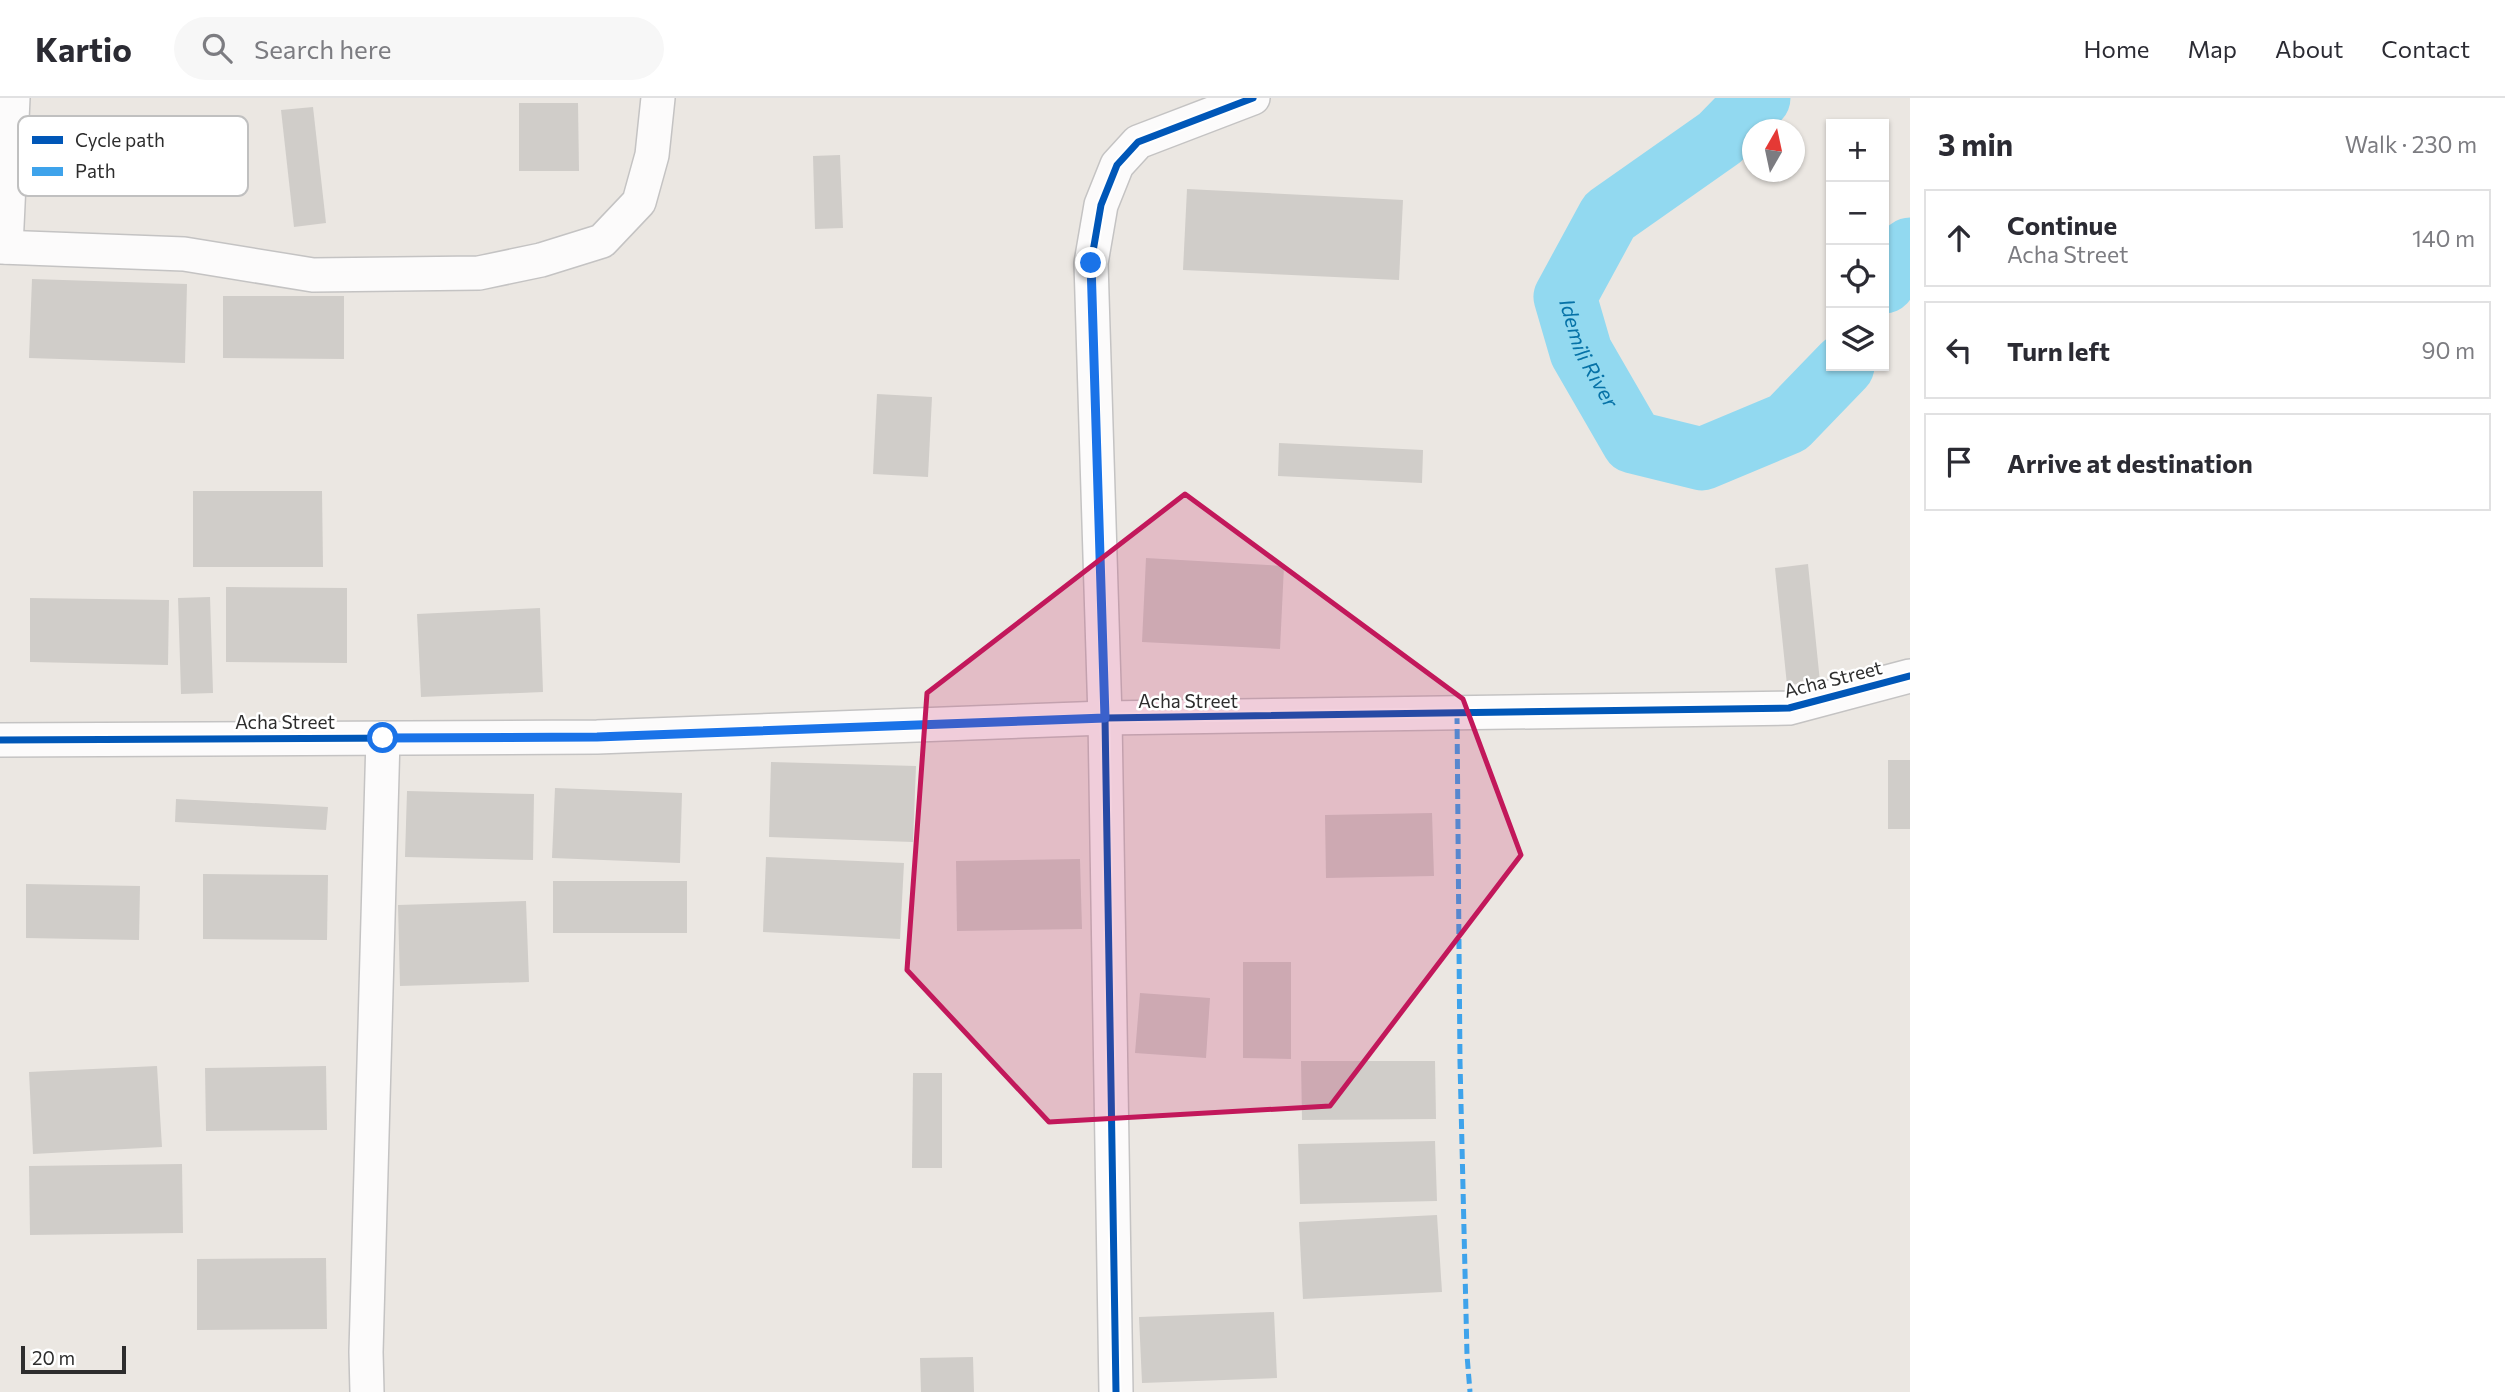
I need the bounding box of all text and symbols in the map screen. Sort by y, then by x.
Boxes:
search box [174,17,664,80]
text: Kartio [35,28,132,69]
icon: search [198,29,236,67]
text: Search here [254,33,391,64]
text: Home [2084,34,2150,63]
text: Map [2188,34,2237,63]
text: About [2275,34,2343,63]
text: Contact [2381,34,2470,63]
legend [18,116,248,196]
north arrow [1742,119,1805,182]
map controls [1826,119,1889,371]
button: + [1826,119,1889,182]
text: 3 min [1938,125,2013,162]
text: Cycle path [75,128,165,151]
text: Walk · 230 m [2345,130,2477,158]
text: Path [75,159,116,182]
button: − [1826,182,1889,245]
text: Continue [2007,209,2117,240]
icon: ahead [1940,219,1978,257]
text: 140 m [2412,224,2475,252]
text: Acha Street [2007,240,2128,268]
button: locate [1826,245,1889,308]
route end [1075,247,1106,278]
water label: Idemili River [1555,296,1625,412]
button: layers [1826,308,1889,371]
icon: left [1940,331,1978,369]
text: Turn left [2007,335,2110,366]
text: 90 m [2422,336,2475,364]
icon: arrive [1940,443,1978,481]
text: Arrive at destination [2007,447,2253,478]
street label: Acha Street [1781,655,1884,702]
street label: Acha Street [1138,689,1238,712]
street label: Acha Street [235,710,335,733]
route start [367,722,398,753]
scale bar [21,1343,126,1375]
text: 20 m [32,1346,75,1369]

